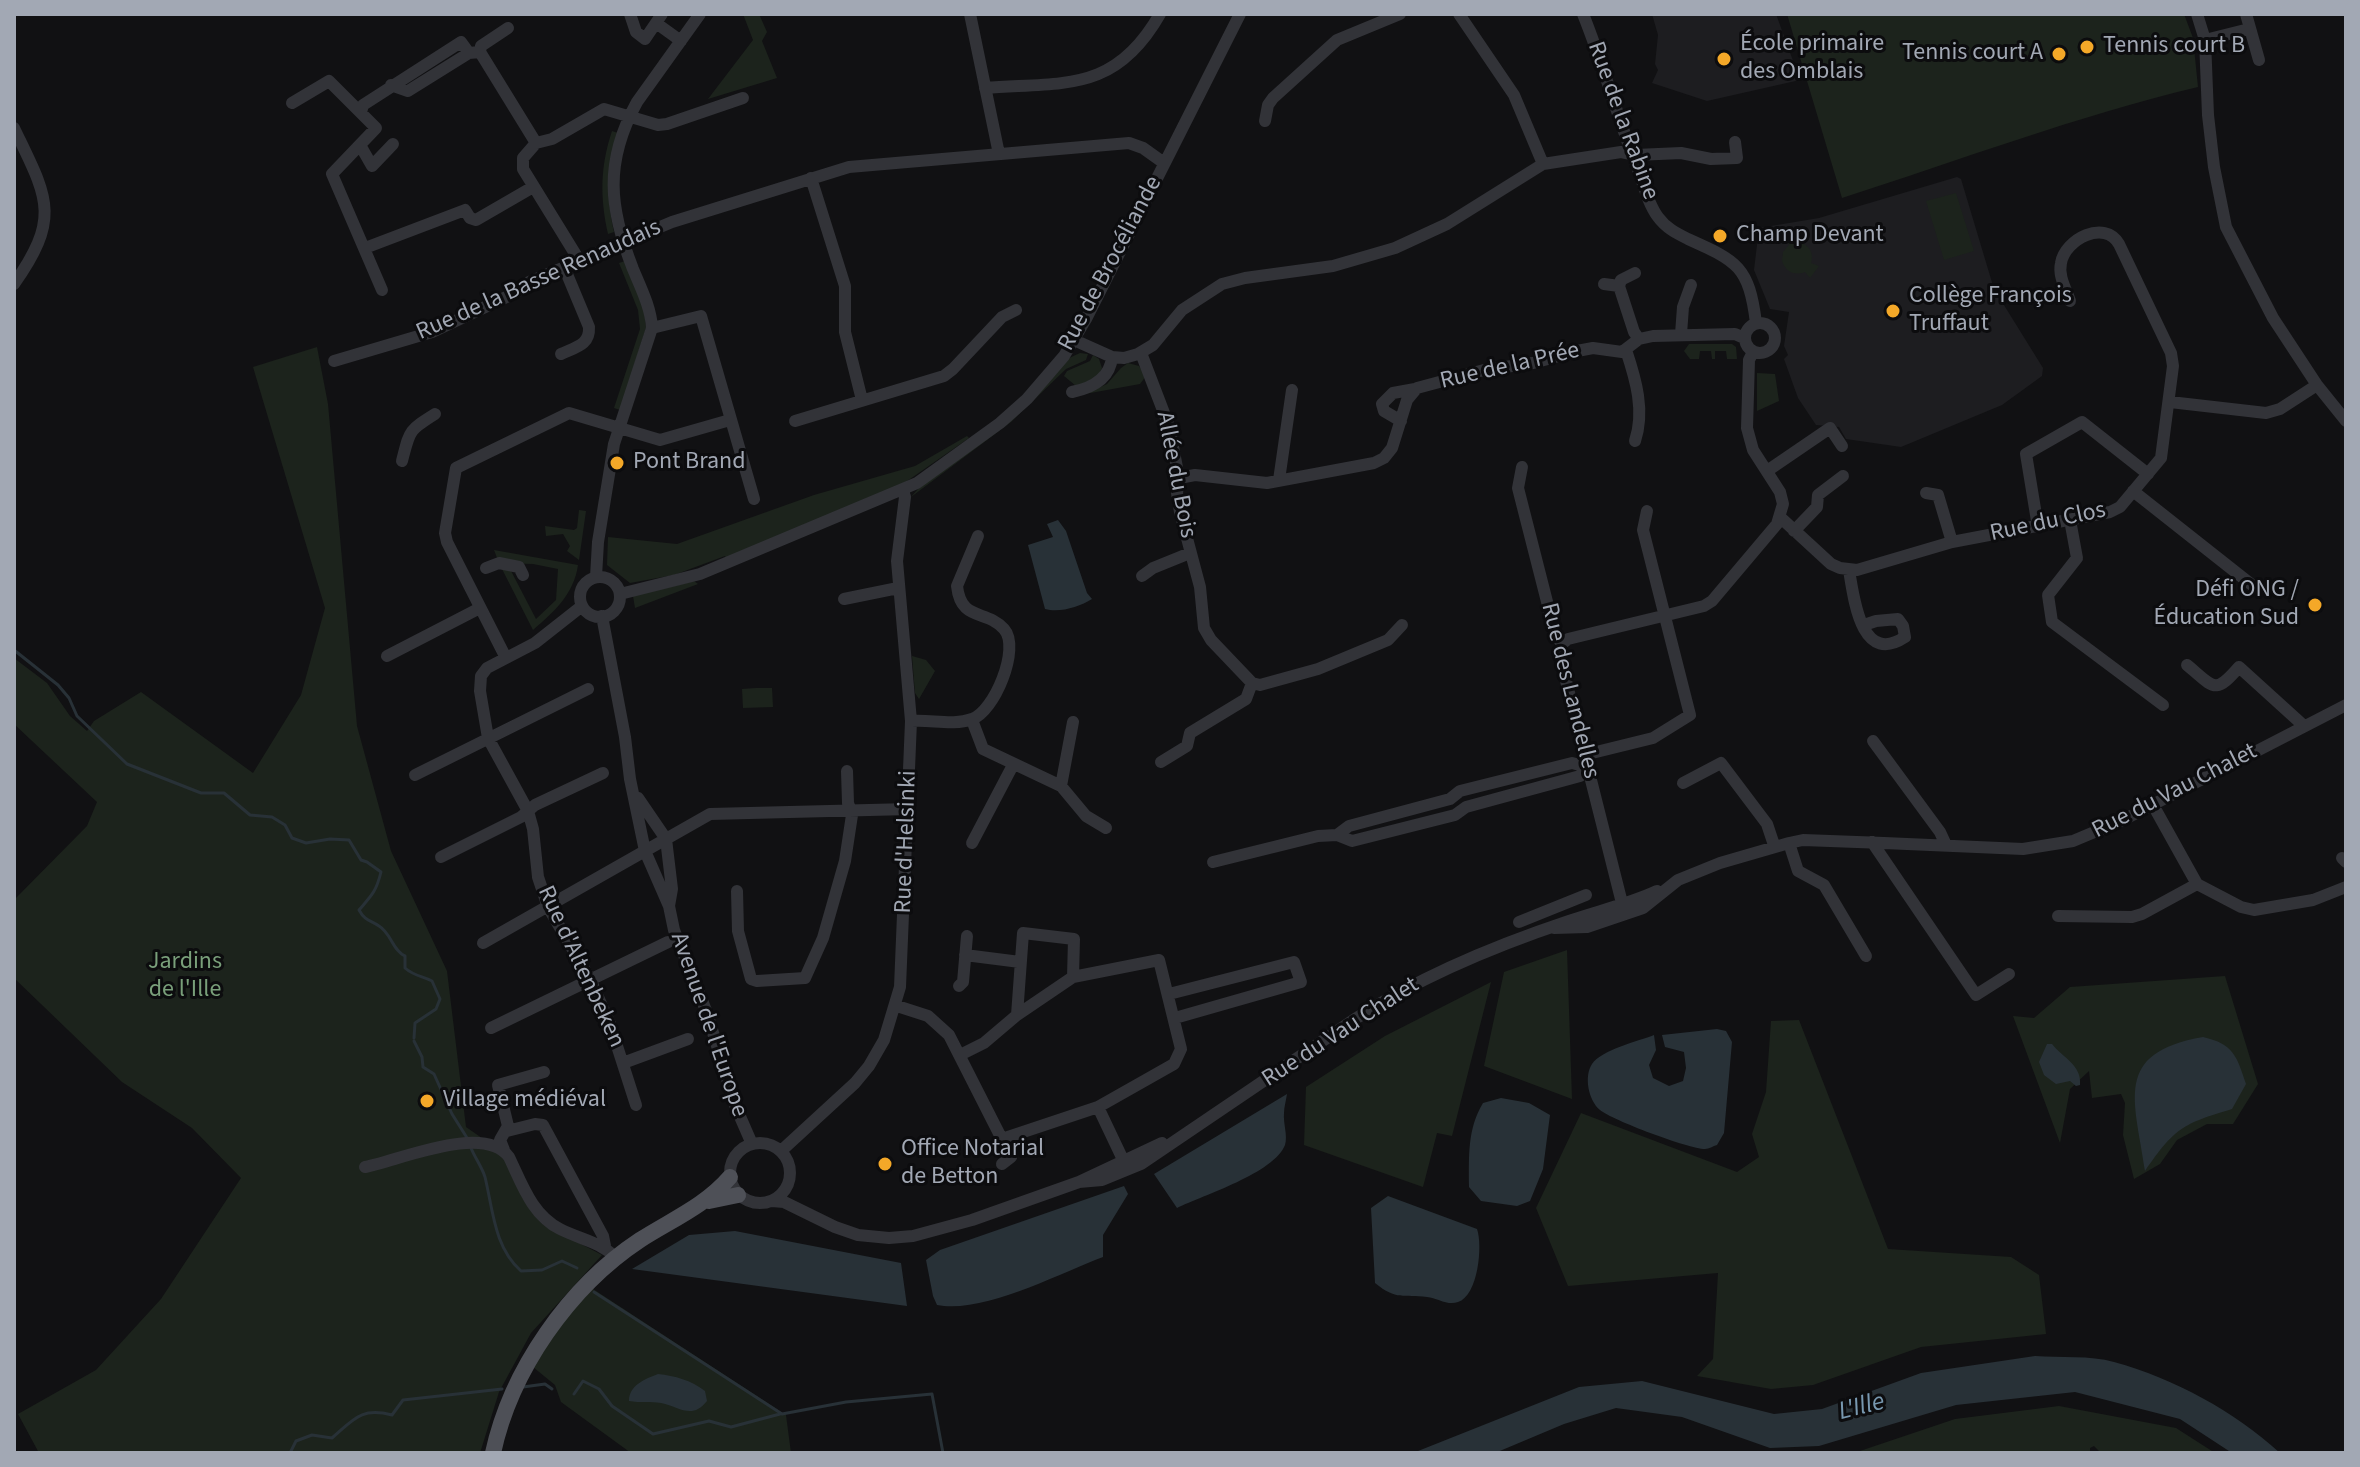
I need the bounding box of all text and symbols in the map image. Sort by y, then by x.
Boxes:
place label: École primaire des Omblais [1740,31,1884,87]
place label: Tennis court B [2103,33,2245,61]
street label: Rue de la Rabine [1580,38,1664,204]
marker: Tennis court B [2078,38,2096,56]
place label: Tennis court A [1902,40,2043,68]
marker: Tennis court A [2050,45,2068,63]
marker: École primaire des Omblais [1715,50,1733,68]
street label: Rue de Brocéliande [1053,172,1169,356]
street label: Rue de la Basse Renaudais [412,214,666,348]
place label: Champ Devant [1736,222,1884,250]
marker: Champ Devant [1711,227,1729,245]
place label: Collège François Truffaut [1909,283,2072,339]
marker: Collège François Truffaut [1884,302,1902,320]
street label: Rue de la Prée [1438,337,1582,397]
street label: Allée du Bois [1149,409,1201,541]
place label: Pont Brand [633,449,745,477]
marker: Pont Brand [608,454,626,472]
street label: Rue du Clos [1988,497,2108,549]
place label: Défi ONG / Éducation Sud [2154,577,2299,633]
marker: Défi ONG / Éducation Sud [2306,596,2324,614]
street label: Rue des Landelles [1533,600,1605,782]
street label: Rue du Vau Chalet [2088,738,2262,846]
street label: Rue d'Helsinki [890,770,924,914]
street label: Rue d'Altenbeken [530,882,630,1052]
street label: Avenue de l'Europe [663,929,753,1121]
park label: Jardins de l'Ille [148,949,222,1005]
street label: Rue du Vau Chalet [1257,972,1425,1094]
place label: Village médiéval [443,1087,606,1115]
marker: Village médiéval [418,1092,436,1110]
place label: Office Notarial de Betton [901,1136,1044,1192]
marker: Office Notarial de Betton [876,1155,894,1173]
water label: L'Ille [1836,1387,1888,1429]

